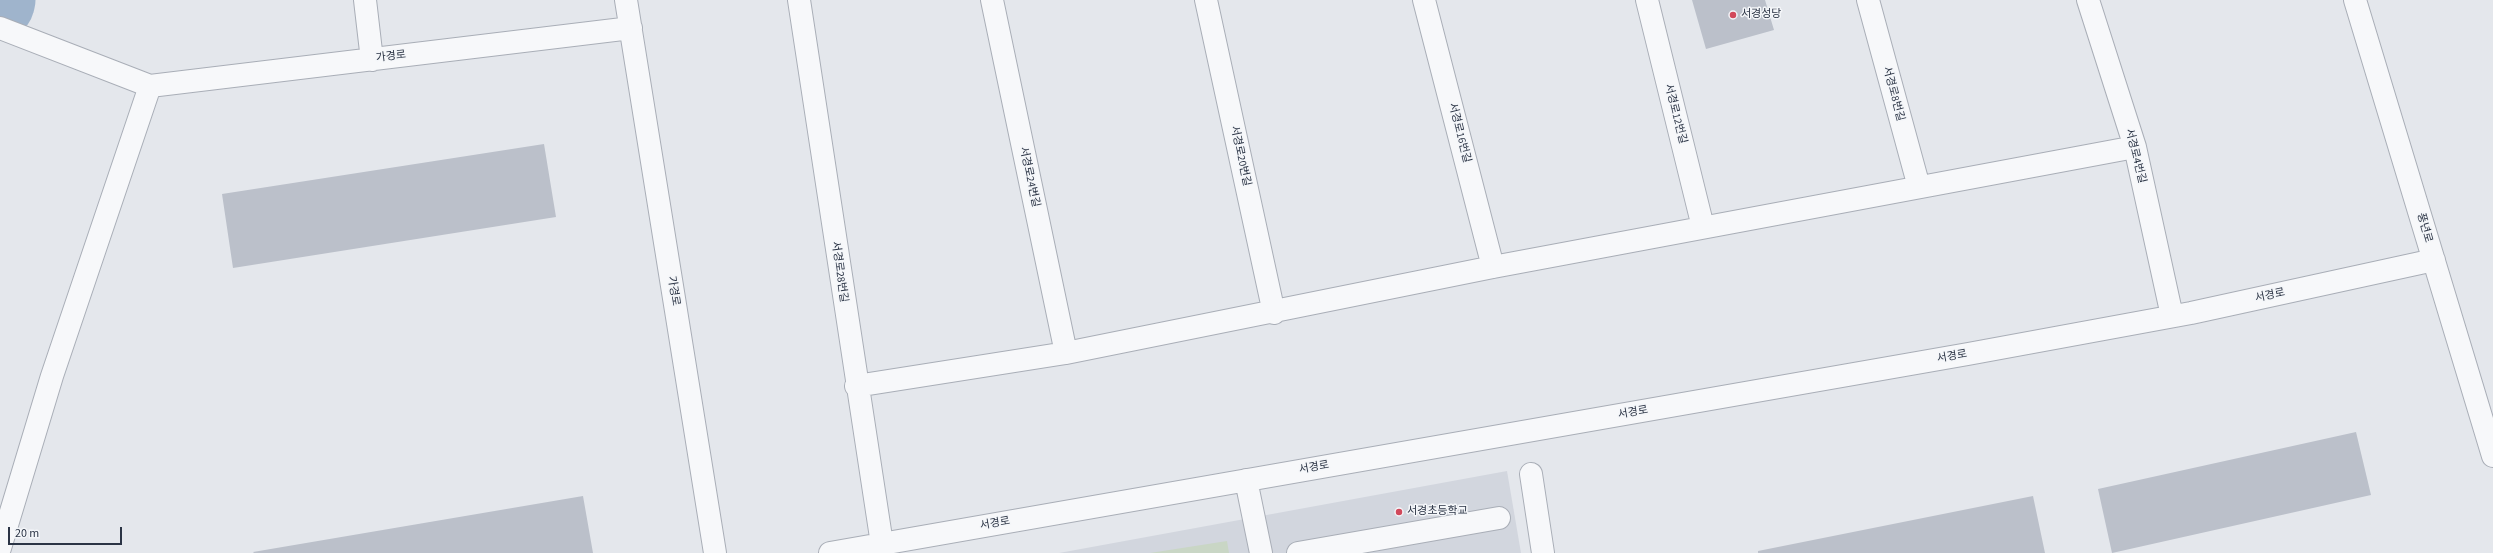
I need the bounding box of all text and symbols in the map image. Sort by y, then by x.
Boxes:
place label: 서경성당 [1741,8,1781,22]
marker: 서경성당 [1728,10,1738,20]
street label: 가경로 [375,49,407,65]
street label: 서경로8번길 [1879,65,1907,123]
street label: 서경로12번길 [1661,83,1689,145]
street label: 서경로16번길 [1445,102,1473,164]
street label: 서경로20번길 [1227,125,1253,187]
street label: 서경로4번길 [2122,127,2148,185]
street label: 서경로24번길 [1016,146,1042,208]
street label: 풍년로 [2413,212,2435,244]
street label: 서경로28번길 [828,241,850,303]
street label: 가경로 [664,275,682,307]
street label: 서경로 [2254,286,2286,306]
street label: 서경로 [1936,348,1968,366]
street label: 서경로 [1617,404,1649,422]
street label: 서경로 [1298,459,1330,477]
place label: 서경초등학교 [1407,505,1468,519]
marker: 서경초등학교 [1394,507,1404,517]
street label: 서경로 [979,515,1011,533]
scale bar [10,519,124,545]
text: 20 m [15,525,39,542]

